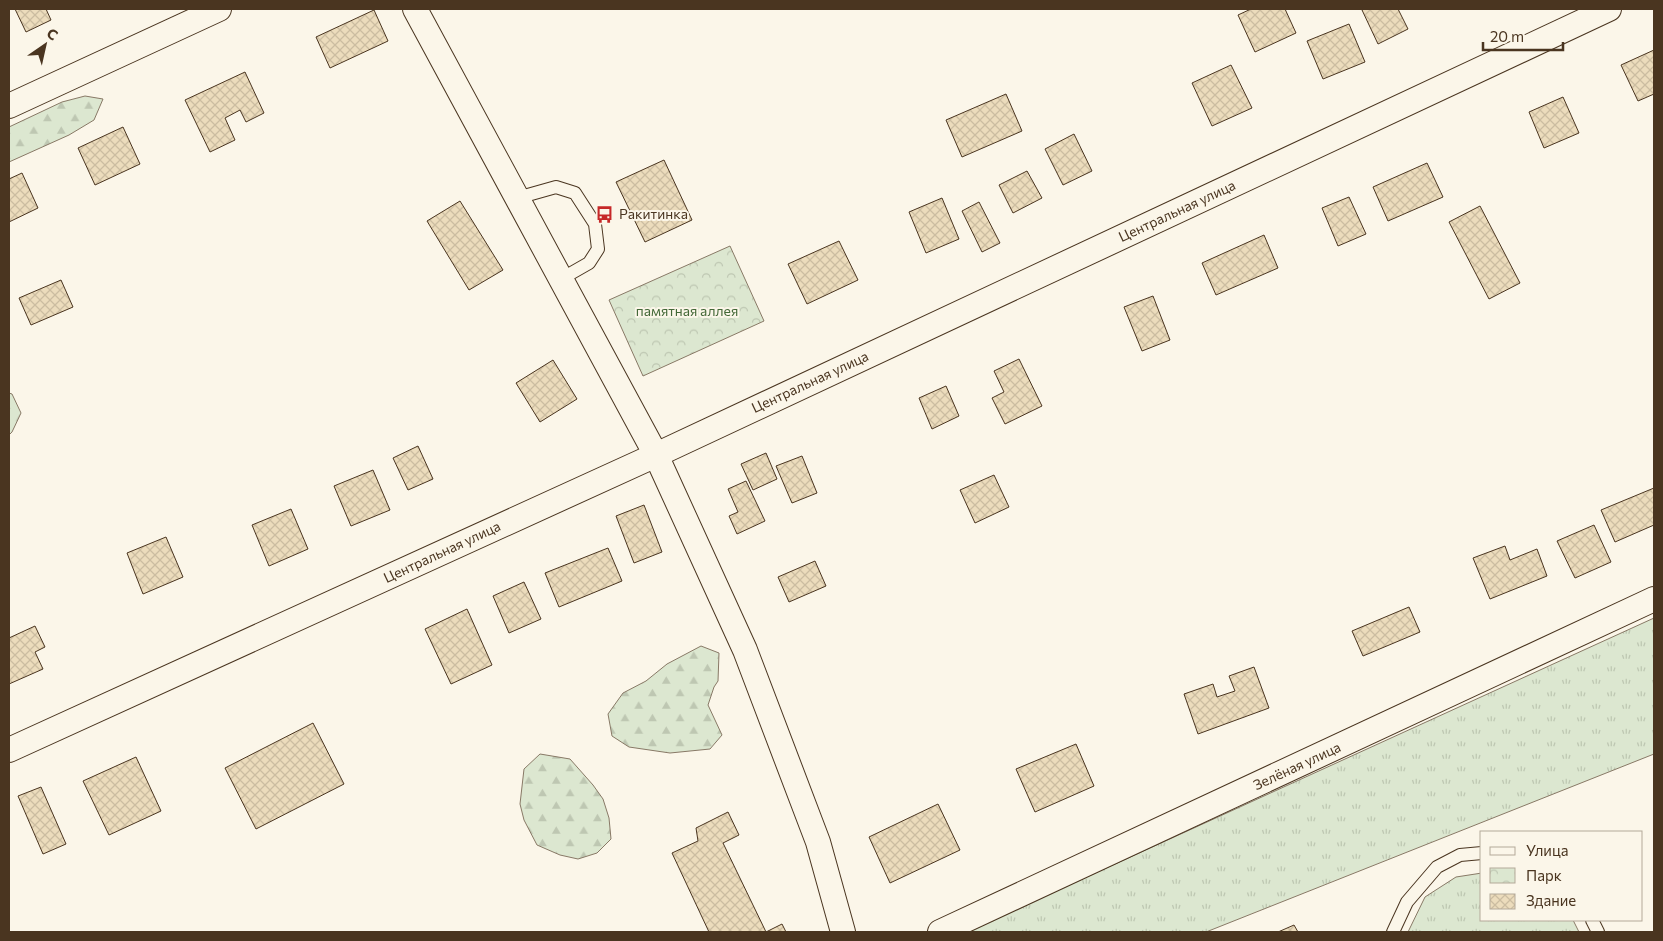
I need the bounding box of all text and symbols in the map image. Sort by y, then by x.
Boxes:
north arrow [20,20,70,70]
scale bar [1483,20,1563,52]
text: С [44,24,61,44]
text: 20 m [1490,27,1524,45]
street label: Центральная улица [1116,176,1238,245]
bus stop icon: Ракитинка [595,204,615,224]
place label: Ракитинка [619,205,688,222]
park label: памятная аллея [636,302,738,319]
street label: Центральная улица [749,347,871,416]
street label: Центральная улица [381,517,503,586]
street label: Зелёная улица [1250,738,1343,793]
legend [1480,831,1643,921]
text: Улица [1526,841,1568,859]
text: Парк [1526,866,1562,884]
text: Здание [1526,891,1576,909]

